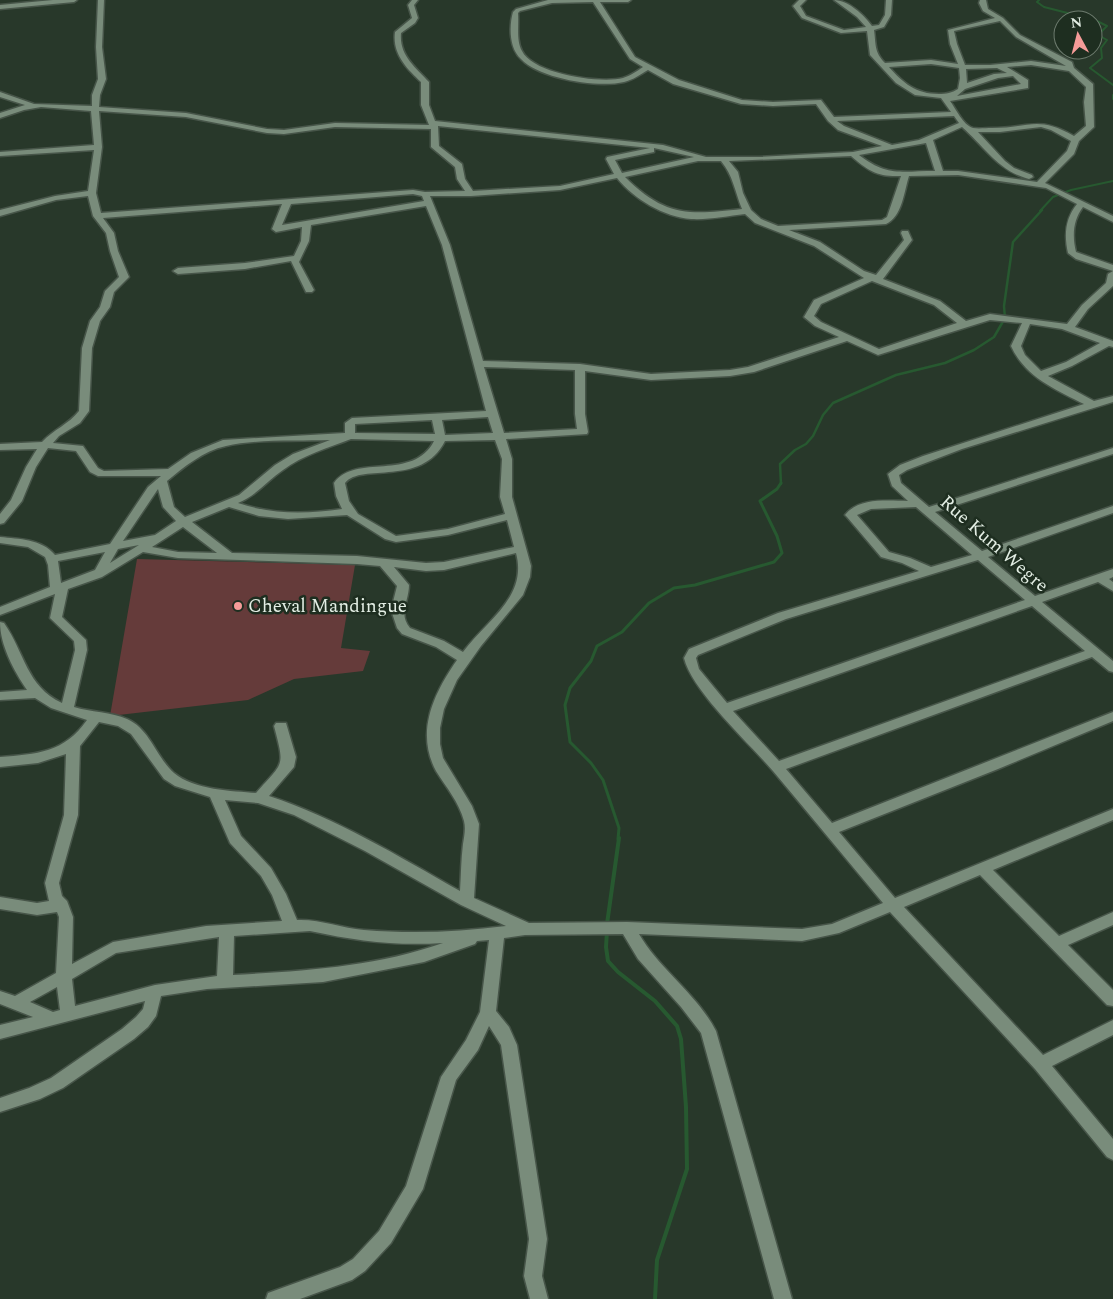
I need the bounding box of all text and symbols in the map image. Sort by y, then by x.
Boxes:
north arrow [1053,10,1103,60]
text: N [1070,11,1083,34]
street label: Rue Kum Wegre [933,488,1055,600]
place label: Cheval Mandingue [248,592,407,621]
marker: Cheval Mandingue [232,600,244,612]

